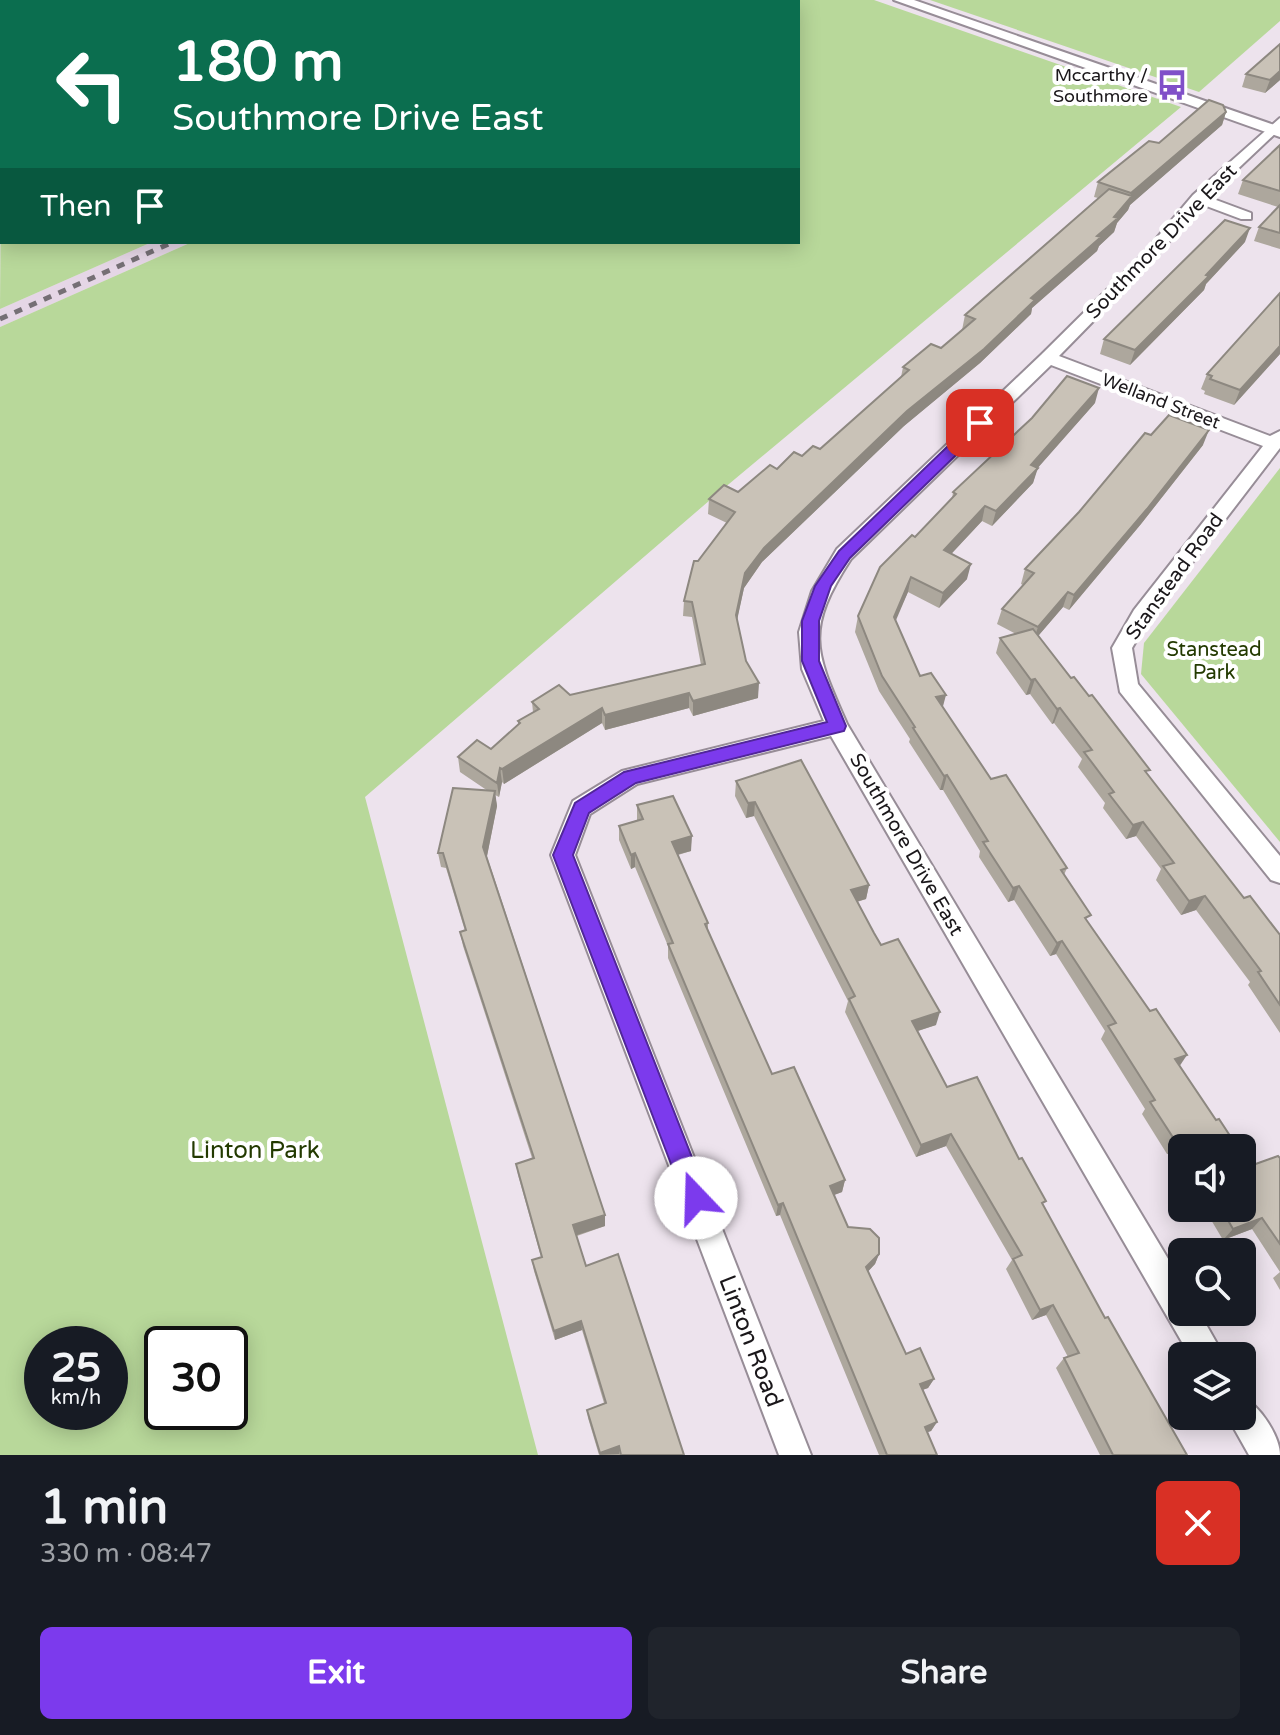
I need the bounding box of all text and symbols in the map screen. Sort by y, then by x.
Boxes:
text: 180 m [172,29,343,96]
icon: left [40,32,144,136]
place label: Mccarthy / Southmore [1053,64,1148,107]
bus stop icon: Mccarthy / Southmore [1155,68,1189,102]
text: Southmore Drive East [172,97,543,140]
street label: Southmore Drive East [1081,159,1242,324]
icon: arrive [128,184,172,228]
text: Then [40,188,112,225]
street label: Welland Street [1099,368,1223,434]
pin [946,389,1014,457]
icon: arrive [958,401,1002,445]
street label: Stanstead Road [1121,509,1229,645]
park label: Stanstead Park [1166,638,1262,685]
street label: Southmore Drive East [844,749,968,940]
map controls [1168,1134,1256,1430]
button: sound [1168,1134,1256,1222]
park label: Linton Park [190,1136,320,1165]
position arrow [654,1156,738,1240]
button: search [1168,1238,1256,1326]
street label: Linton Road [712,1271,789,1411]
speed limit sign: 30 [144,1326,248,1430]
button: layers [1168,1342,1256,1430]
text: 25 [51,1344,101,1392]
text: km/h [51,1386,101,1410]
text: 1 min [40,1479,168,1537]
button: close [1156,1481,1240,1565]
text: 330 m · 08:47 [40,1538,212,1569]
button: Exit [40,1627,632,1719]
button: Share [648,1627,1240,1719]

